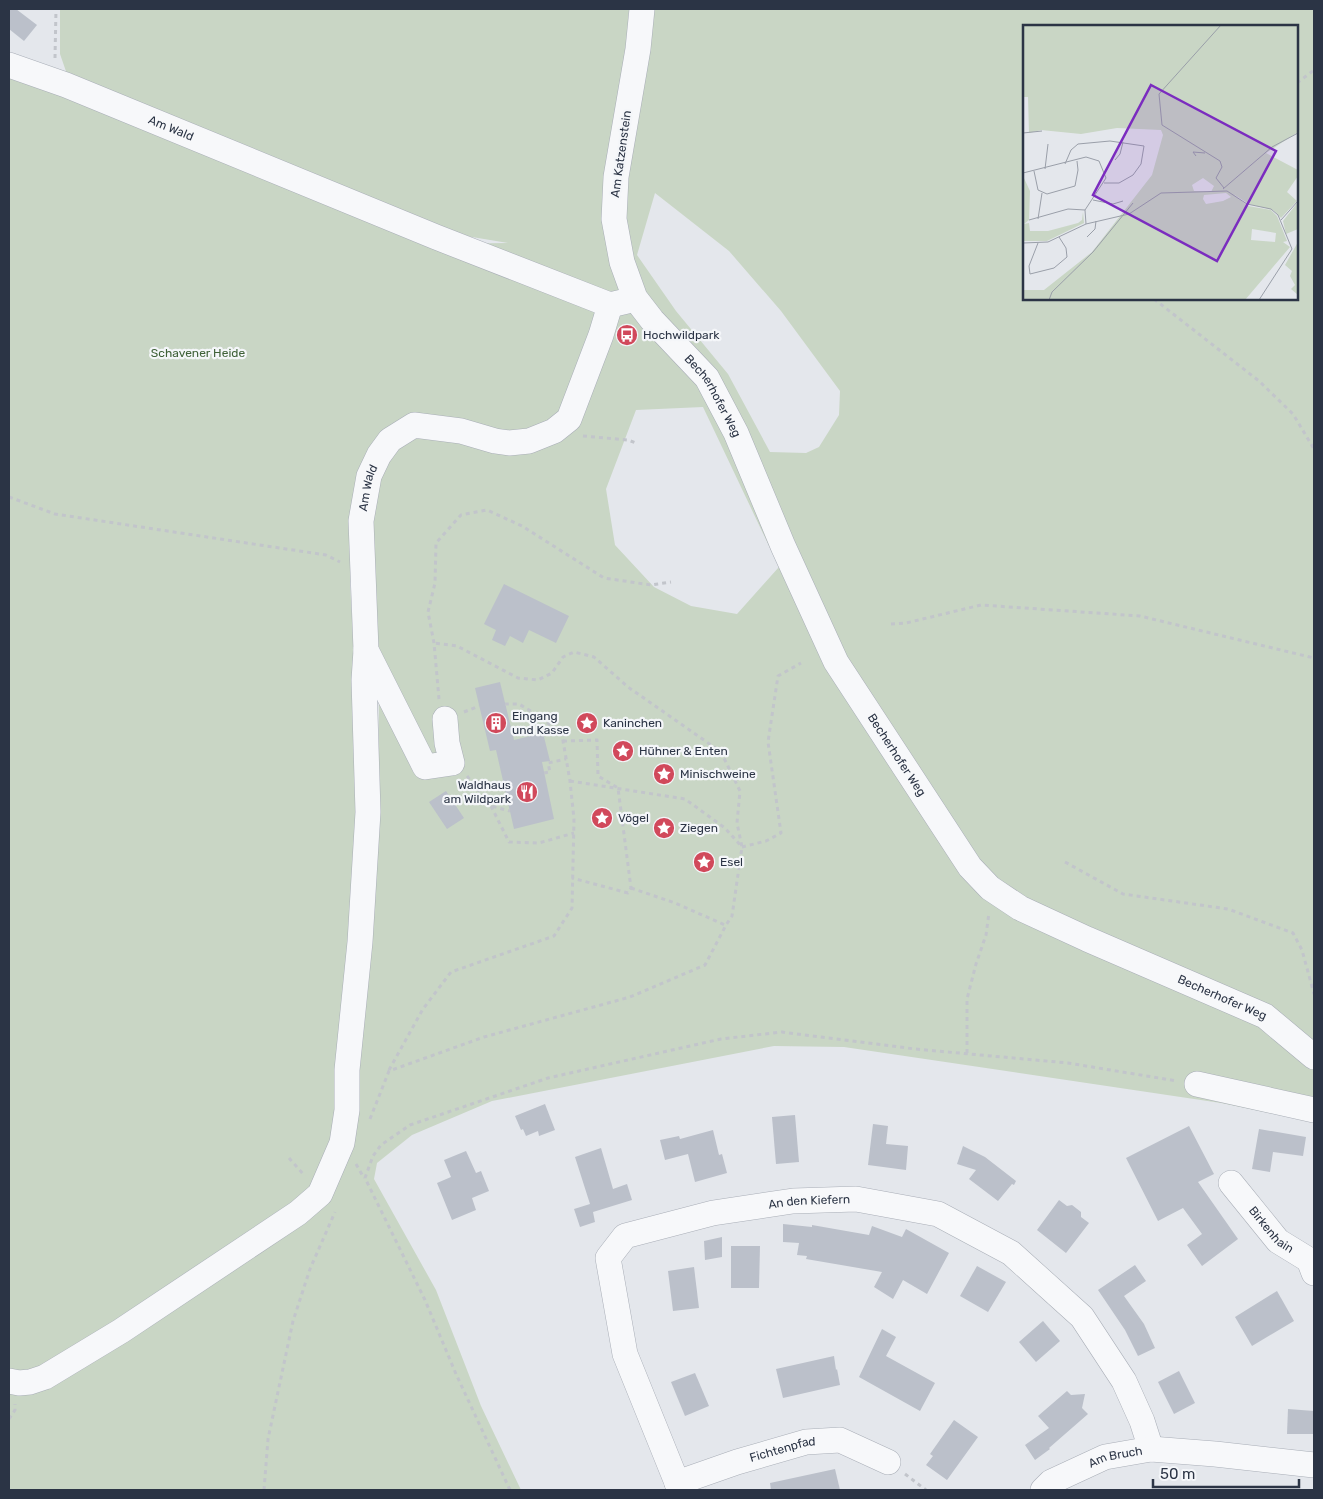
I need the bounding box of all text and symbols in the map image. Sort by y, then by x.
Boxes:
inset map [1023,25,1298,300]
street label: Am Katzenstein [608,110,634,198]
street label: Am Wald [146,113,196,144]
bus stop icon: Hochwildpark [615,323,639,347]
place label: Hochwildpark [643,328,720,342]
park label: Schavener Heide [151,346,245,360]
street label: Becherhofer Weg [681,352,744,439]
street label: Am Wald [356,462,380,512]
place label: Eingang und Kasse [512,709,570,737]
building icon: Eingang und Kasse [484,711,508,735]
place icon: Kaninchen [575,711,599,735]
street label: Becherhofer Weg [865,711,929,799]
place label: Kaninchen [603,716,662,730]
place icon: Hühner & Enten [611,739,635,763]
place label: Hühner & Enten [639,744,728,758]
place icon: Minischweine [652,762,676,786]
place label: Minischweine [680,767,756,781]
place label: Waldhaus am Wildpark [444,778,512,806]
restaurant icon: Waldhaus am Wildpark [515,780,539,804]
place icon: Vögel [590,806,614,830]
place label: Vögel [618,811,649,825]
place icon: Ziegen [652,816,676,840]
place label: Ziegen [680,821,718,835]
place icon: Esel [692,850,716,874]
place label: Esel [720,855,743,869]
street label: Becherhofer Weg [1175,972,1269,1023]
street label: An den Kiefern [767,1192,850,1212]
street label: Birkenhain [1246,1204,1296,1256]
street label: Fichtenpfad [748,1434,816,1465]
street label: Am Bruch [1086,1444,1144,1471]
scale bar [1153,1456,1299,1488]
text: 50 m [1160,1465,1195,1483]

